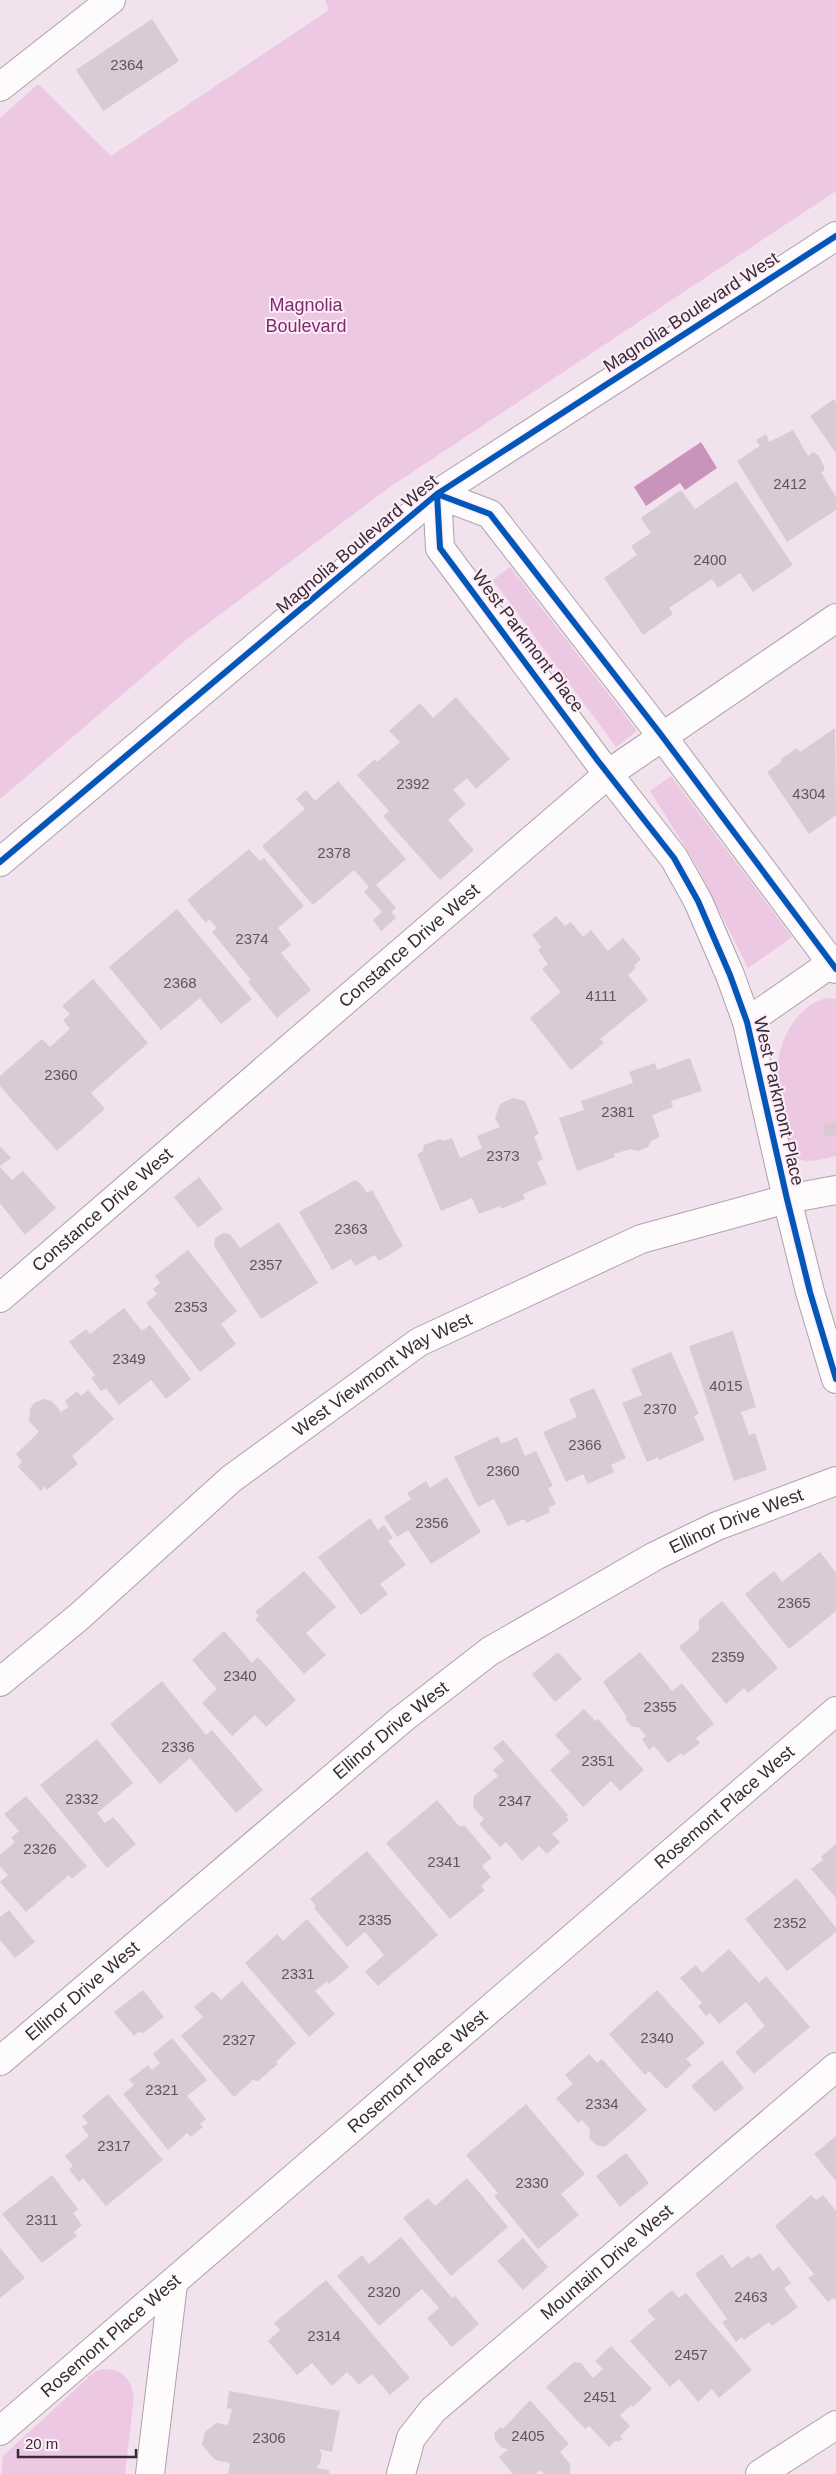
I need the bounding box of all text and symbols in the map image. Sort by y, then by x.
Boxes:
house number: 2364 [110,56,144,73]
street label: Magnolia Boulevard West [600,248,782,376]
park label: Magnolia Boulevard [265,295,347,336]
street label: Magnolia Boulevard West [272,471,442,617]
house number: 2412 [773,475,807,492]
house number: 2400 [693,551,727,568]
street label: West Parkmont Place [468,566,588,716]
house number: 2392 [396,775,430,792]
house number: 4304 [792,785,826,802]
house number: 2378 [317,844,351,861]
street label: Constance Drive West [335,880,483,1011]
house number: 2374 [235,930,269,947]
house number: 2368 [163,974,197,991]
house number: 4111 [585,987,617,1004]
street label: West Parkmont Place [750,1015,808,1187]
house number: 2360 [44,1066,78,1083]
house number: 2381 [601,1103,635,1120]
street label: Constance Drive West [28,1144,177,1276]
house number: 2373 [486,1147,520,1164]
house number: 2363 [334,1220,368,1237]
house number: 2357 [249,1256,283,1273]
house number: 2353 [174,1298,208,1315]
street label: West Viewmont Way West [289,1309,475,1440]
house number: 2349 [112,1350,146,1367]
house number: 4015 [709,1377,743,1394]
house number: 2370 [643,1400,677,1417]
house number: 2366 [568,1436,602,1453]
house number: 2360 [486,1462,520,1479]
street label: Ellinor Drive West [666,1484,806,1558]
house number: 2356 [415,1514,449,1531]
house number: 2365 [777,1594,811,1611]
house number: 2359 [711,1648,745,1665]
house number: 2340 [223,1667,257,1684]
street label: Ellinor Drive West [329,1677,452,1783]
house number: 2355 [643,1698,677,1715]
house number: 2336 [161,1738,195,1755]
street label: Rosemont Place West [650,1742,798,1873]
house number: 2351 [581,1752,615,1769]
house number: 2332 [65,1790,99,1807]
house number: 2347 [498,1792,532,1809]
house number: 2326 [23,1840,57,1857]
house number: 2341 [427,1853,461,1870]
house number: 2335 [358,1911,392,1928]
house number: 2352 [773,1914,807,1931]
street label: Ellinor Drive West [21,1937,143,2045]
house number: 2331 [281,1965,315,1982]
street label: Rosemont Place West [344,2006,491,2137]
house number: 2340 [640,2029,674,2046]
house number: 2327 [222,2031,256,2048]
house number: 2321 [145,2081,179,2098]
house number: 2334 [585,2095,619,2112]
house number: 2317 [97,2137,131,2154]
house number: 2330 [515,2174,549,2191]
street label: Mountain Drive West [537,2201,677,2324]
house number: 2311 [26,2211,58,2228]
street label: Rosemont Place West [37,2270,185,2401]
house number: 2320 [367,2283,401,2300]
house number: 2463 [734,2288,768,2305]
house number: 2314 [307,2327,341,2344]
house number: 2457 [674,2346,708,2363]
house number: 2451 [583,2388,617,2405]
scale bar [18,2426,135,2458]
house number: 2405 [511,2427,545,2444]
house number: 2306 [252,2429,286,2446]
text: 20 m [25,2435,58,2452]

